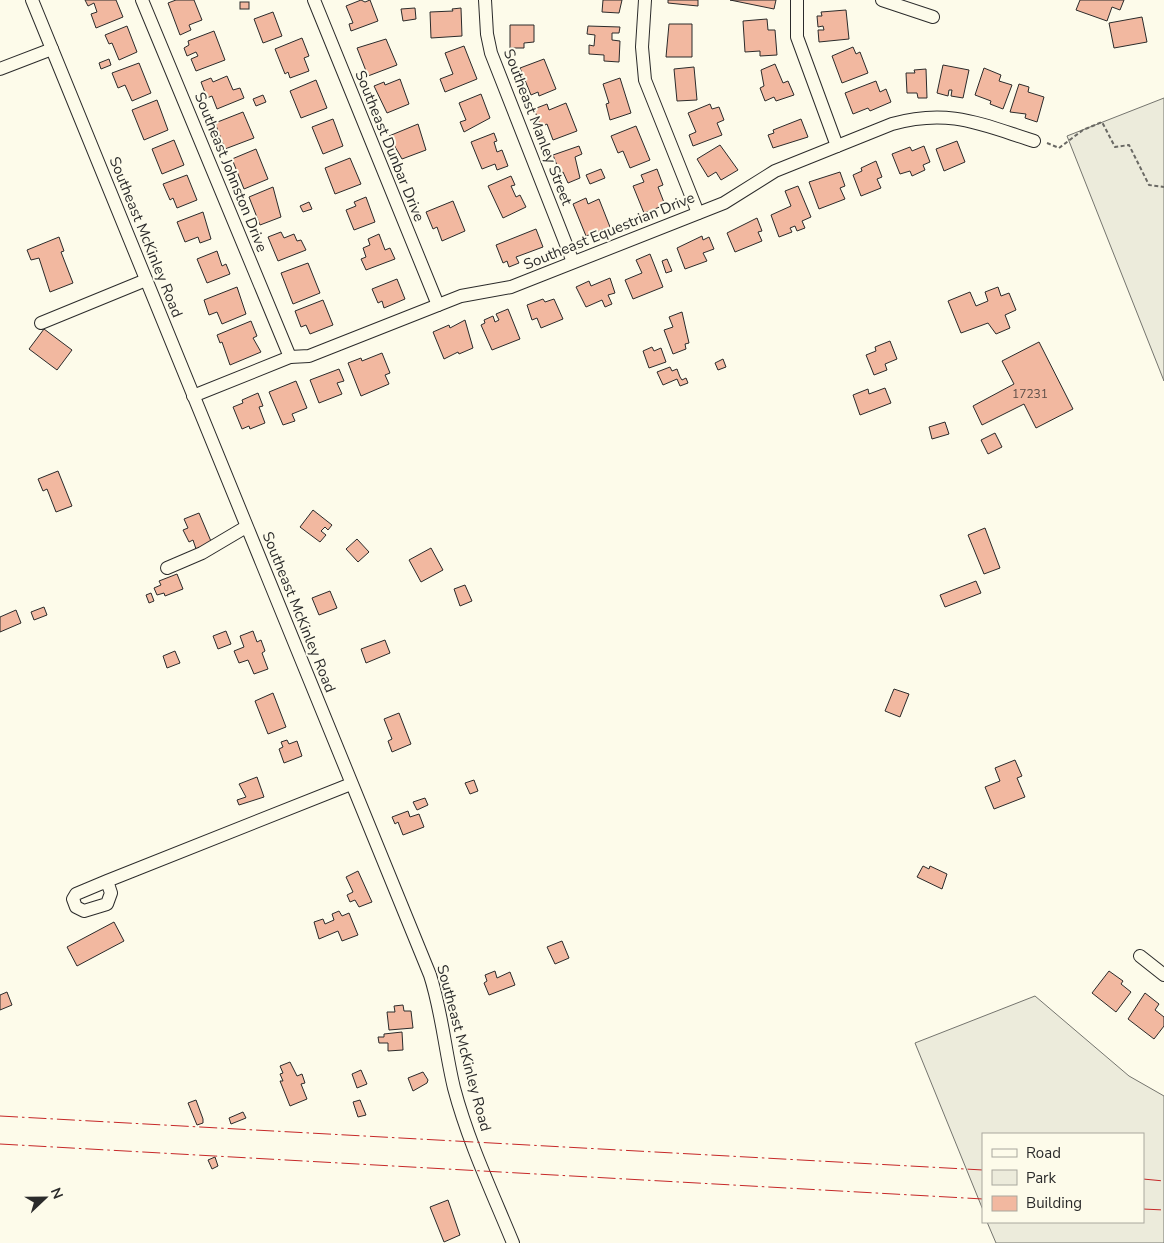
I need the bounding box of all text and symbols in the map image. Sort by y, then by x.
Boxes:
street label: Southeast Manley Street [499,46,577,209]
street label: Southeast Dunbar Drive [350,67,430,225]
street label: Southeast Johnston Drive [190,89,272,255]
street label: Southeast McKinley Road [105,154,187,320]
street label: Southeast Equestrian Drive [520,187,698,275]
house number: 17231 [1012,386,1048,402]
street label: Southeast McKinley Road [258,529,340,695]
street label: Southeast McKinley Road [432,962,496,1134]
legend [982,1133,1144,1223]
text: Road [1026,1143,1061,1163]
text: Park [1026,1168,1056,1188]
north arrow [20,1173,70,1223]
text: N [46,1185,67,1202]
text: Building [1026,1193,1082,1213]

